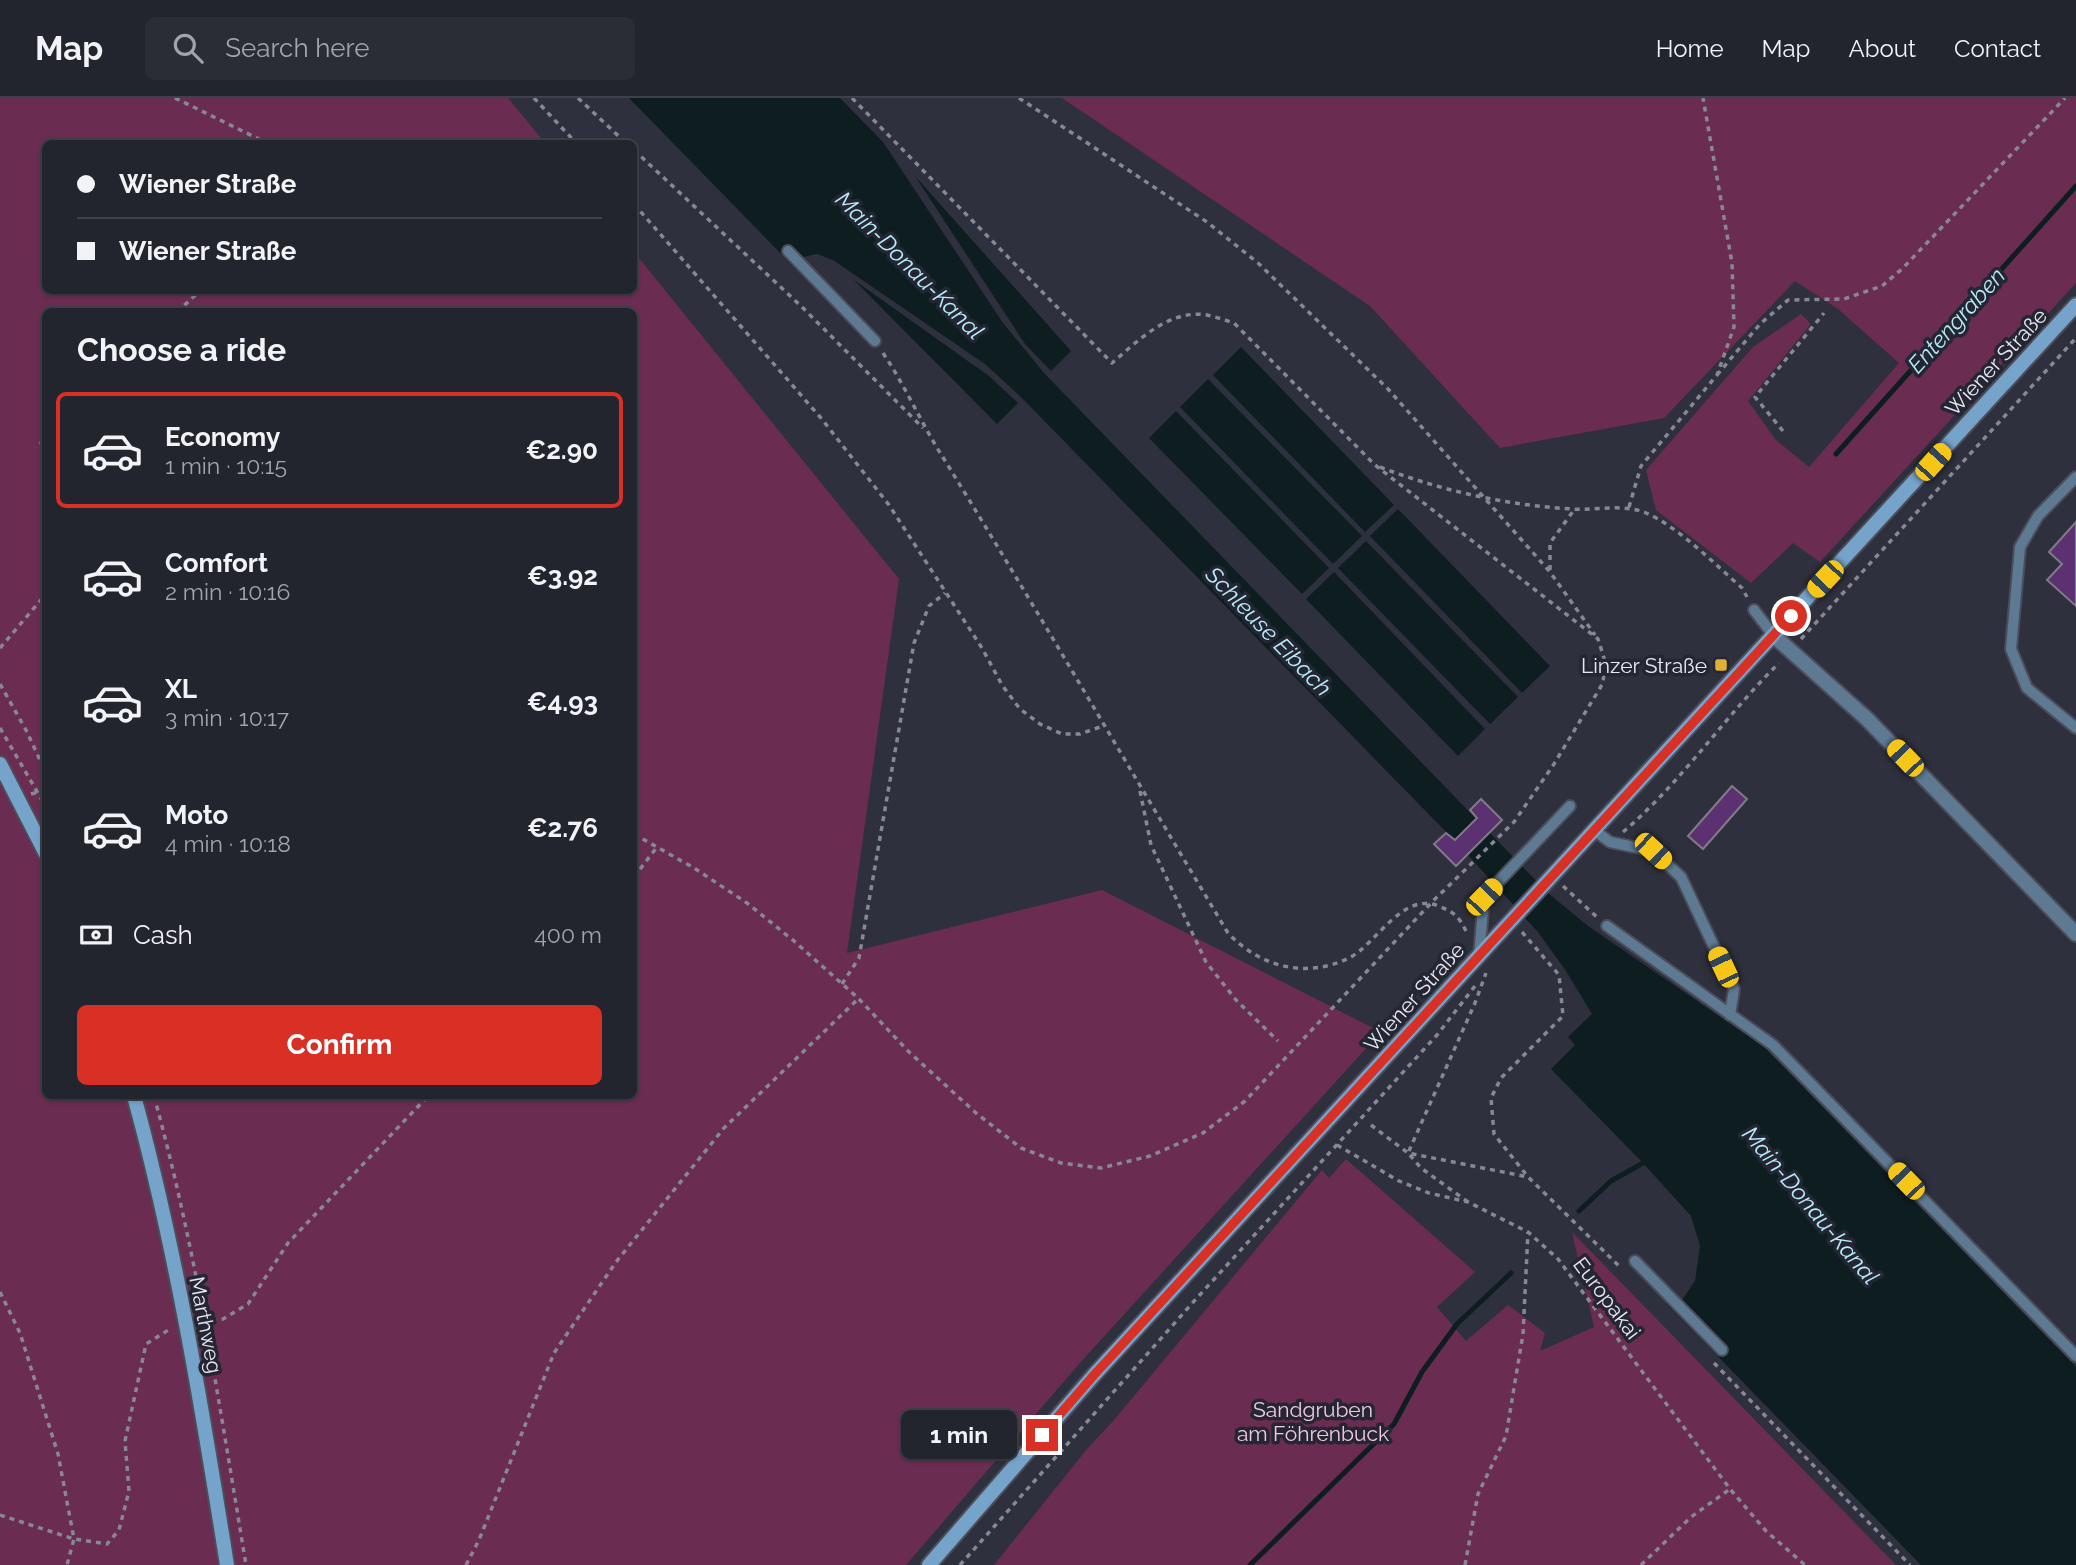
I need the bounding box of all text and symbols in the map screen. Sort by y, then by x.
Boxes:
search box [145,17,635,80]
text: Map [35,29,103,68]
icon: search [169,29,207,67]
text: Search here [225,33,370,63]
text: Home [1656,34,1724,63]
text: Map [1762,34,1810,63]
text: About [1848,34,1916,63]
text: Contact [1954,34,2041,63]
text: Wiener Straße [119,169,296,199]
water label: Main-Donau-Kanal [831,186,989,344]
text: Wiener Straße [119,236,296,266]
water label: Entengraben [1902,262,2010,378]
street label: Wiener Straße [1940,303,2052,421]
text: Choose a ride [77,331,286,368]
icon: car [81,419,144,482]
text: Economy [165,422,280,452]
text: €2.90 [525,435,598,465]
car [1912,439,1955,485]
text: 1 min · 10:15 [165,452,287,479]
icon: car [81,545,144,608]
text: Comfort [165,548,268,578]
car [1803,556,1848,602]
water label: Schleuse Eibach [1200,560,1337,701]
text: €3.92 [527,561,598,591]
text: 2 min · 10:16 [165,578,290,605]
route start [1775,600,1807,632]
place label: Linzer Straße [1581,653,1707,678]
marker: Linzer Straße [1713,657,1729,673]
icon: car [81,671,144,734]
text: XL [165,674,197,704]
text: €4.93 [527,687,598,717]
text: 3 min · 10:17 [165,704,289,731]
car [1883,736,1928,780]
icon: car [81,797,144,860]
text: Moto [165,800,228,830]
text: €2.76 [527,813,598,843]
car [1631,829,1676,873]
text: 4 min · 10:18 [165,830,291,857]
car [1462,875,1507,919]
icon: cash [77,916,115,954]
text: Cash [133,920,193,950]
text: 400 m [534,921,602,948]
street label: Wiener Straße [1359,937,1469,1057]
car [1705,944,1742,990]
button: Confirm [77,1005,602,1085]
water label: Main-Donau-Kanal [1737,1121,1885,1289]
car [1884,1159,1929,1203]
street label: Europakai [1568,1252,1646,1344]
street label: Marthweg [184,1274,228,1376]
park label: Sandgruben am Föhrenbuck [1237,1397,1389,1446]
callout: 1 min [902,1410,1018,1460]
route end [1026,1419,1058,1451]
text: 1 min [930,1421,988,1448]

